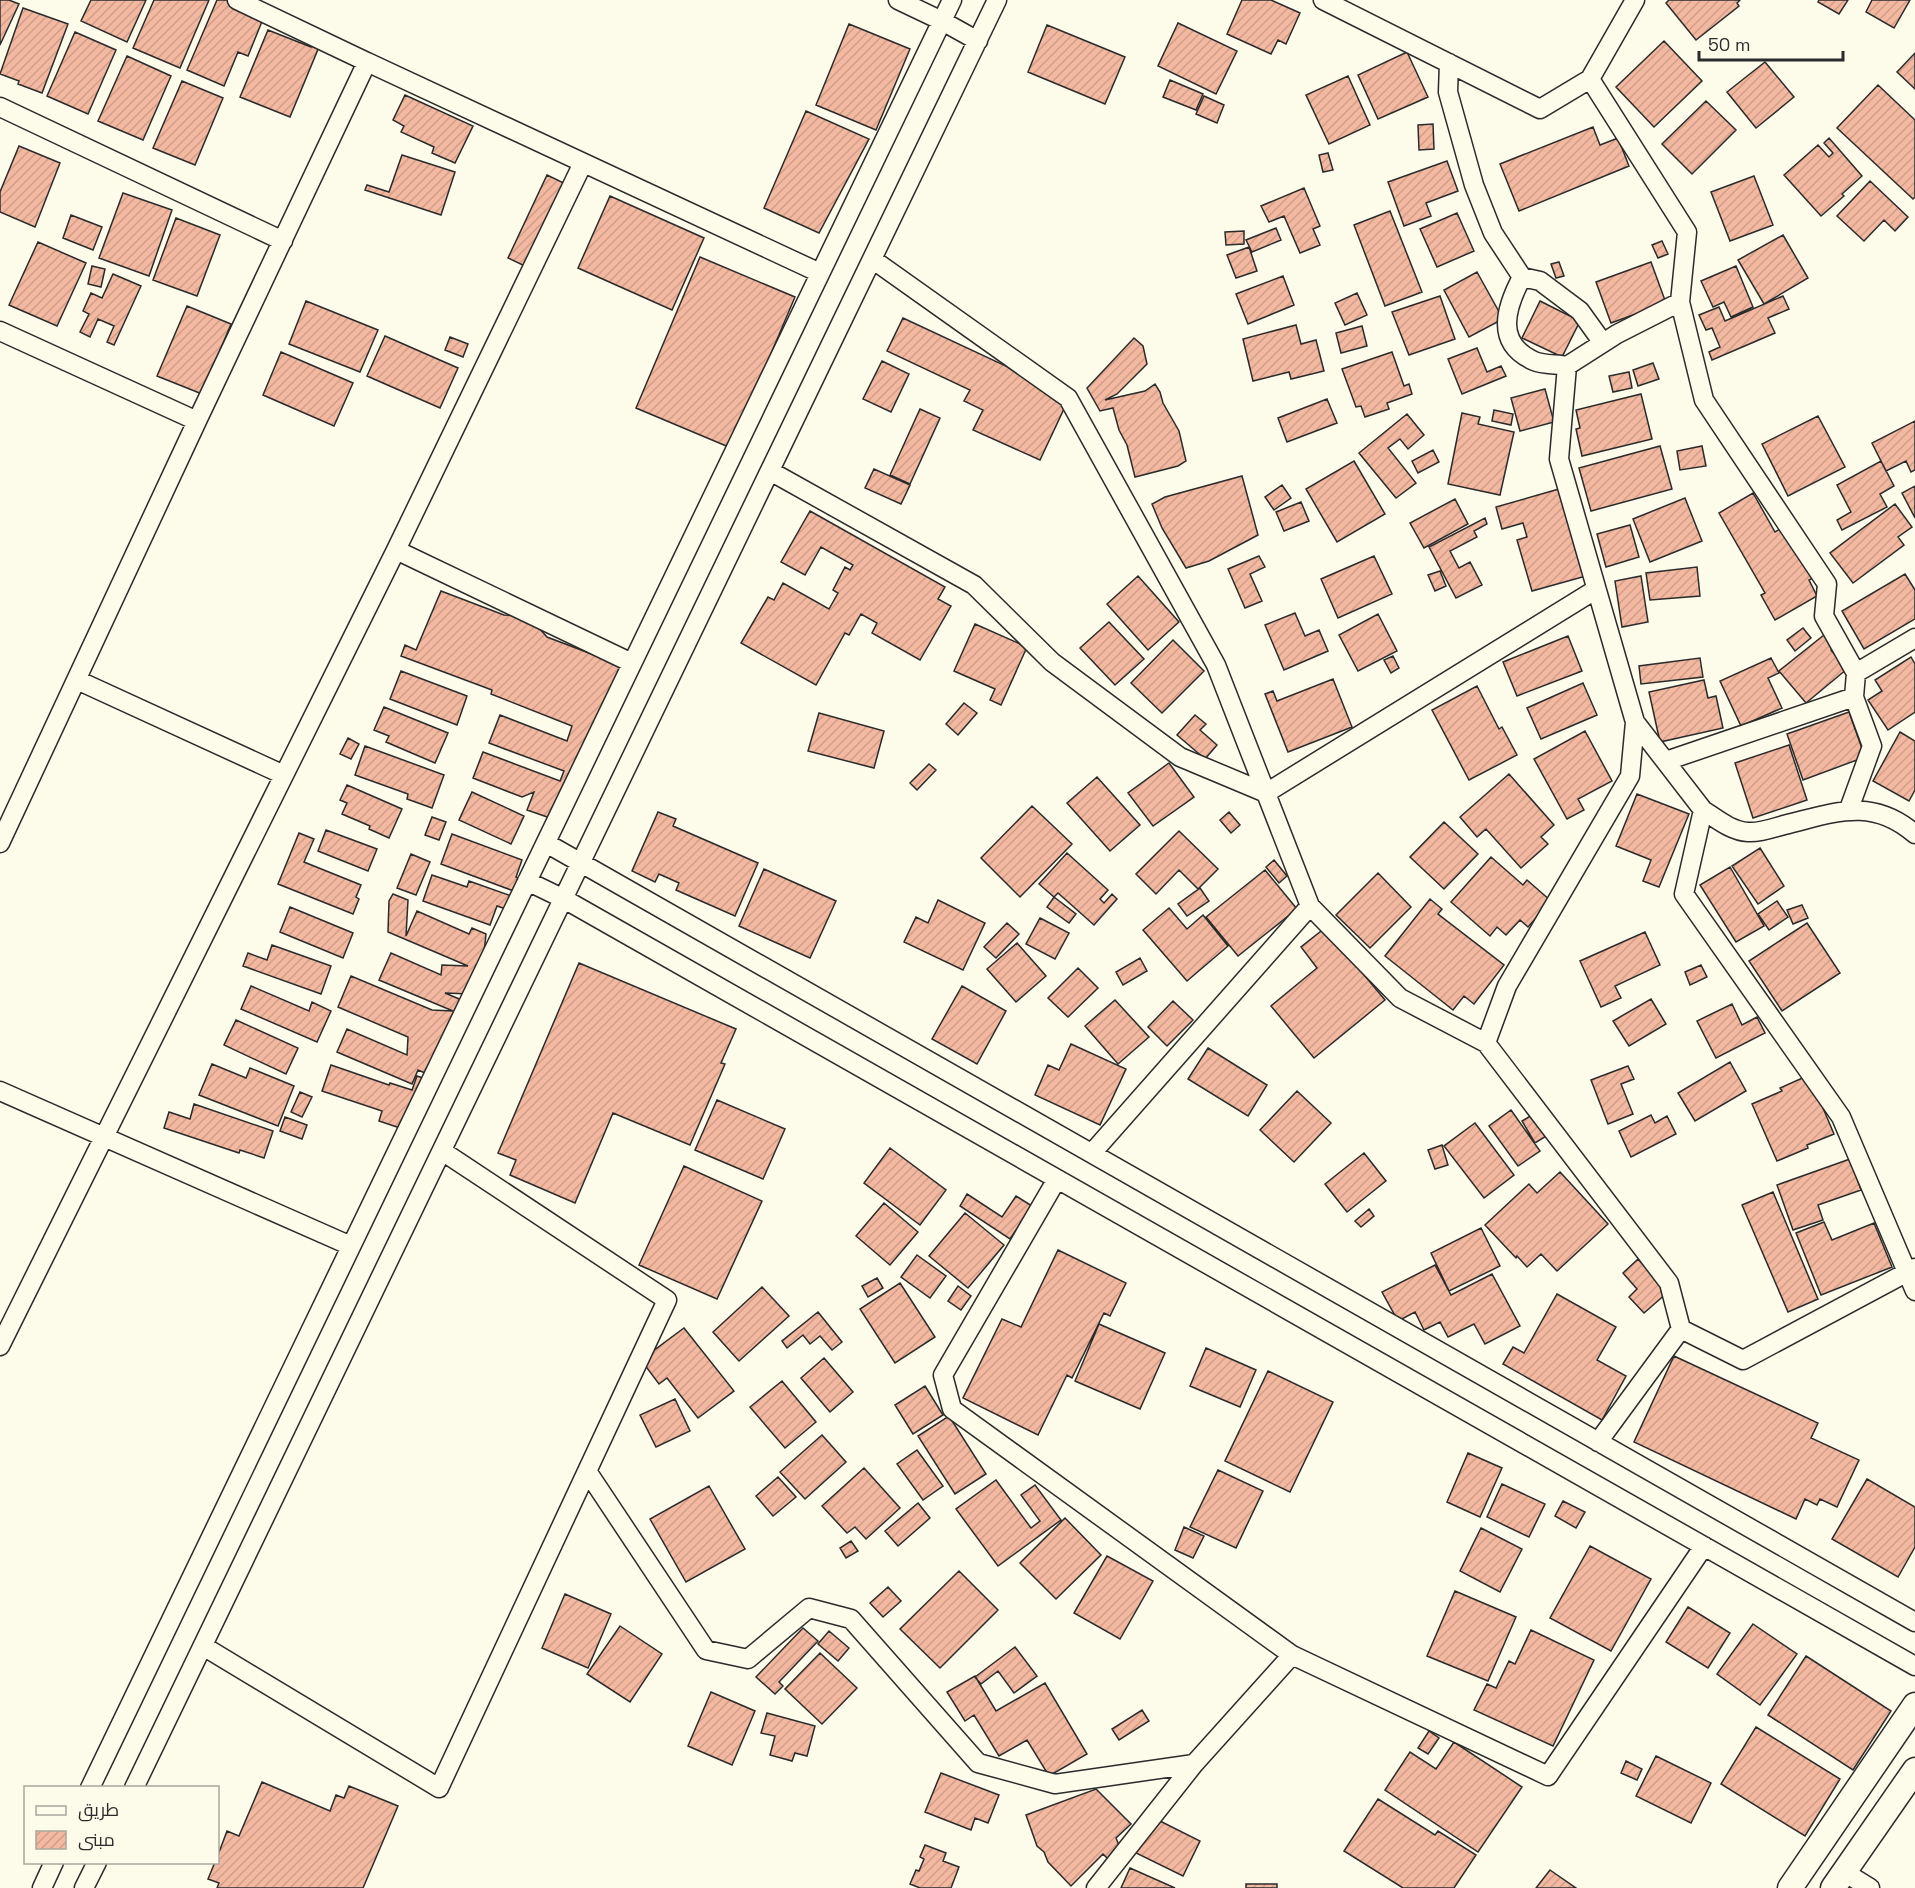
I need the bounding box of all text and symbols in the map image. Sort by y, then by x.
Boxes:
scale bar [1699,24,1843,62]
text: 50 m [1708,33,1750,56]
legend [24,1786,219,1864]
text: طريق [78,1798,119,1822]
text: مبنى [78,1828,115,1851]

